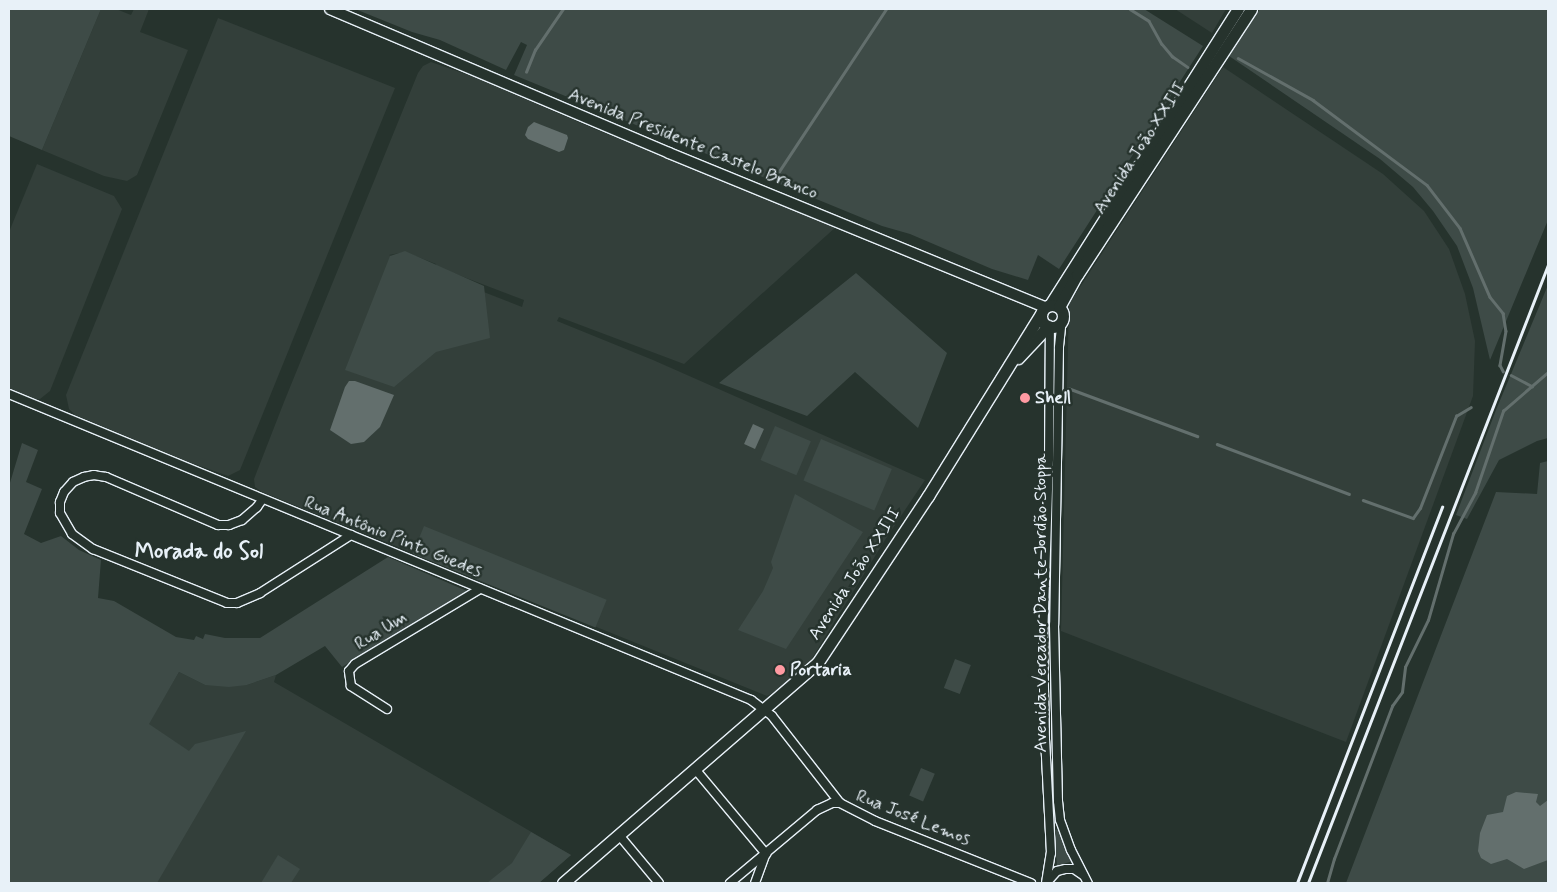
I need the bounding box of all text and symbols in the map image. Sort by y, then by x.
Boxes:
street label: Avenida João XXIII [1089,78,1191,218]
street label: Avenida Presidente Castelo Branco [565,84,821,204]
place label: Shell [1035,387,1071,409]
marker: Shell [1019,392,1031,404]
street label: Avenida Vereador Dante Jordão Stoppa [1030,455,1052,751]
street label: Rua Antônio Pinto Guedes [301,491,485,583]
street label: Avenida João XXIII [804,504,906,644]
district label: Morada do Sol [134,540,264,566]
street label: Rua Um [350,607,412,655]
place label: Portaria [790,659,852,681]
marker: Portaria [774,664,786,676]
street label: Rua José Lemos [852,785,974,851]

